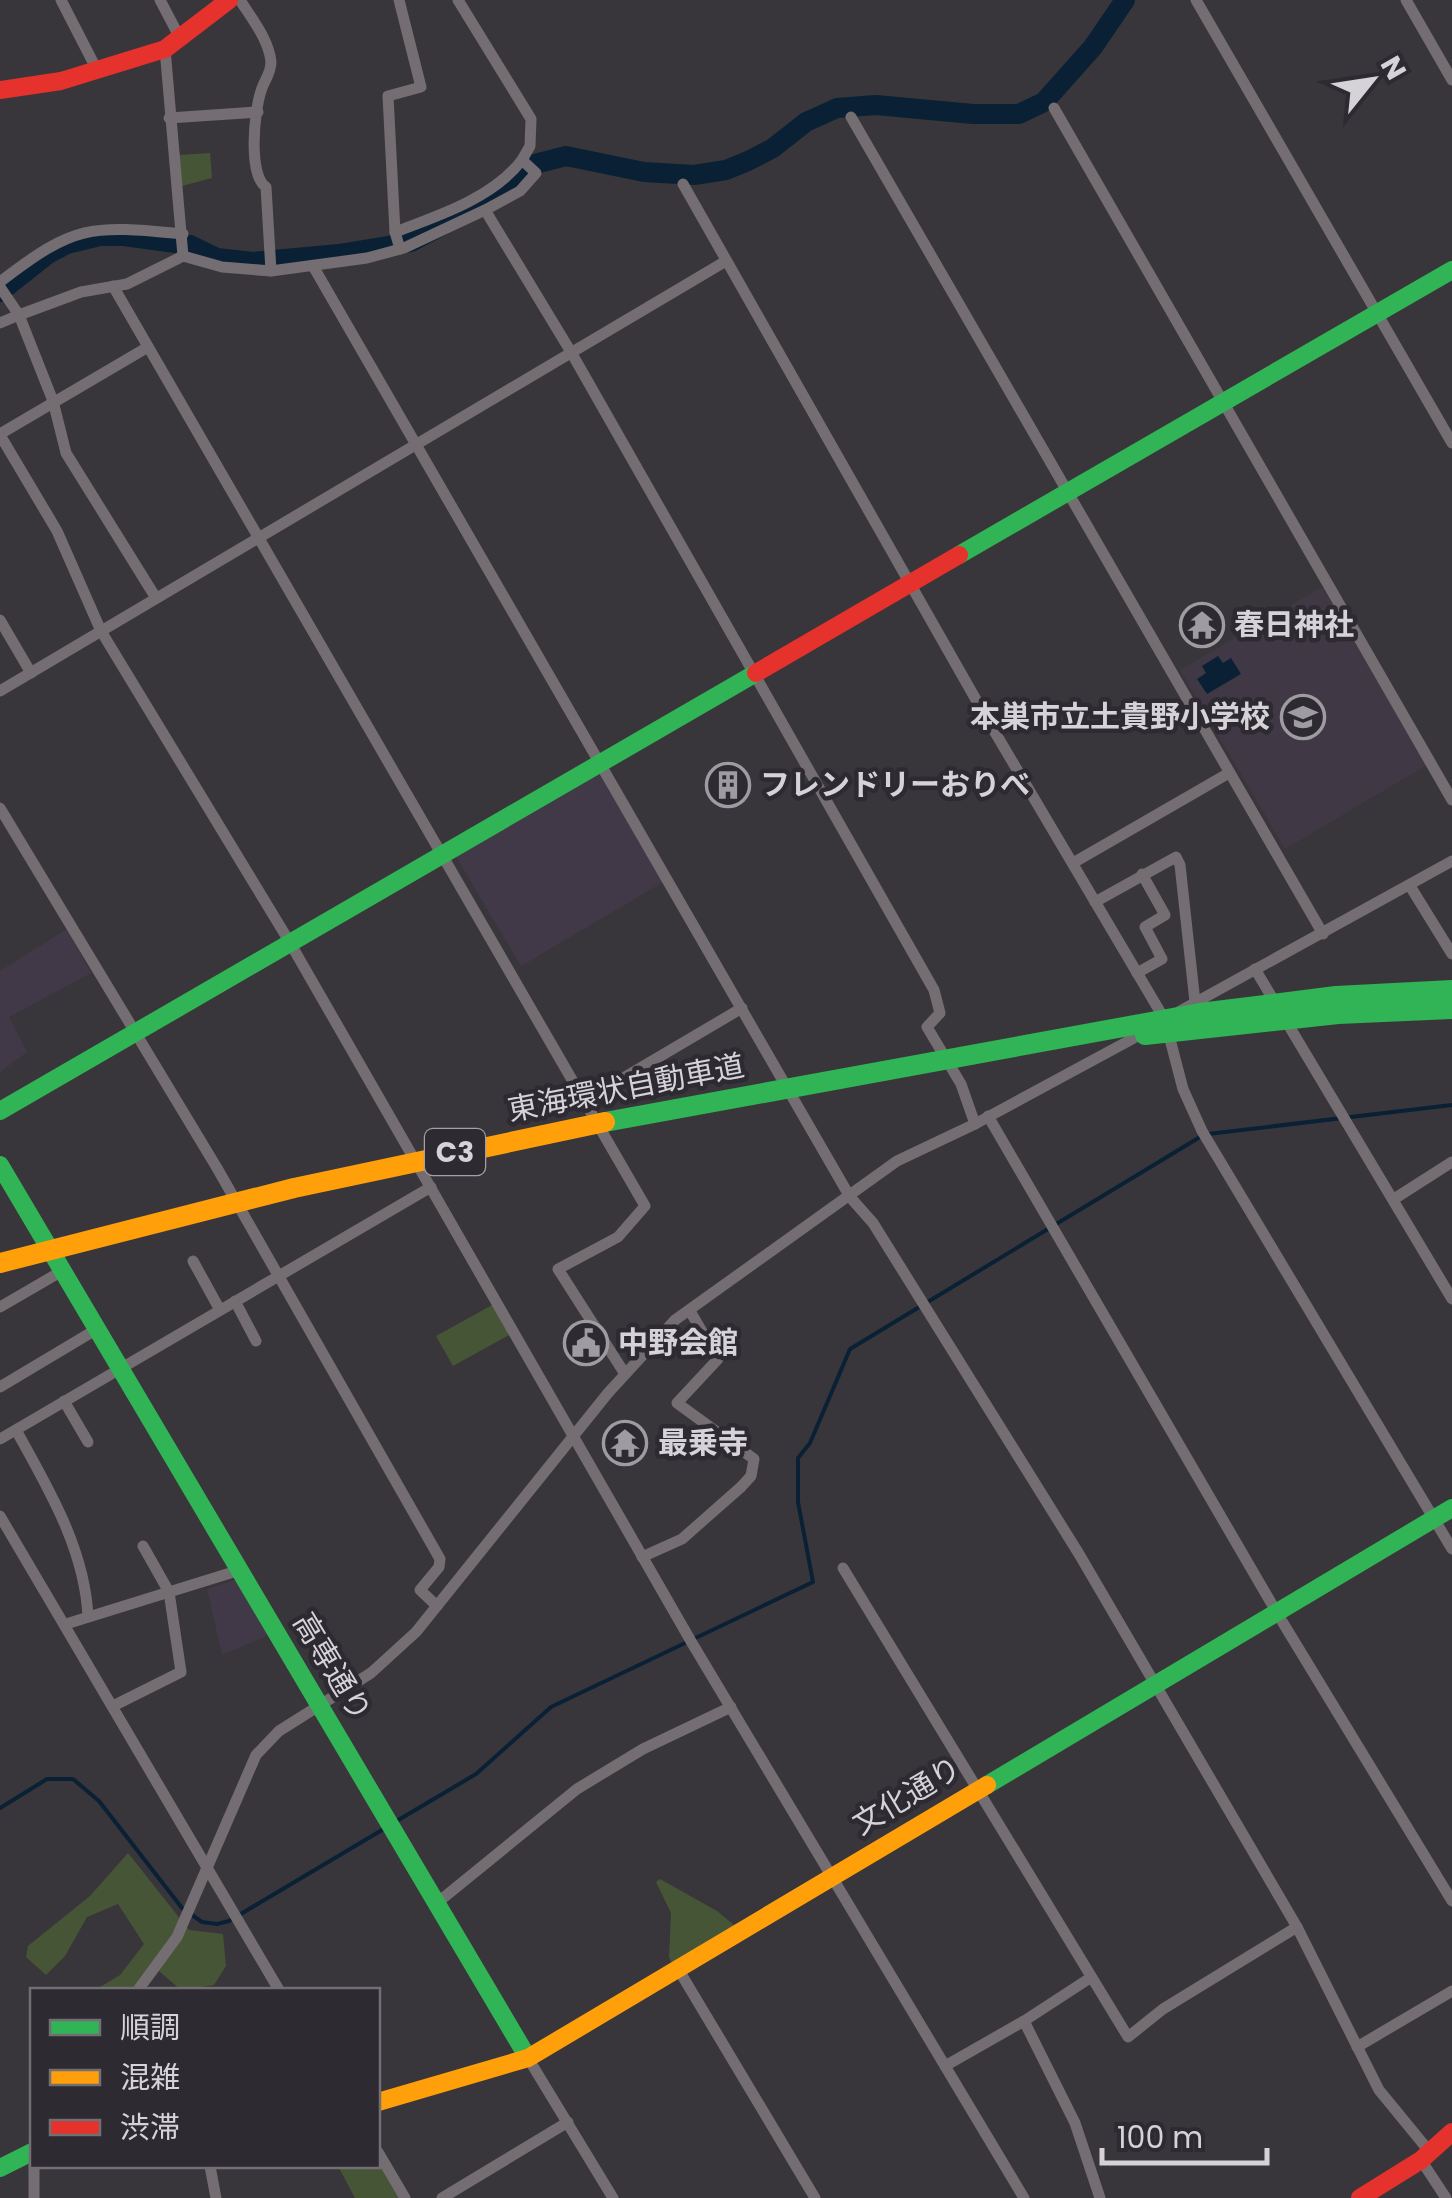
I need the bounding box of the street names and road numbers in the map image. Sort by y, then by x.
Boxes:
street label: 東海環状自動車道 [504,1044,748,1132]
road number: C3 [425,1129,485,1175]
street label: 高専通り [283,1604,382,1729]
street label: 文化通り [844,1746,969,1845]

